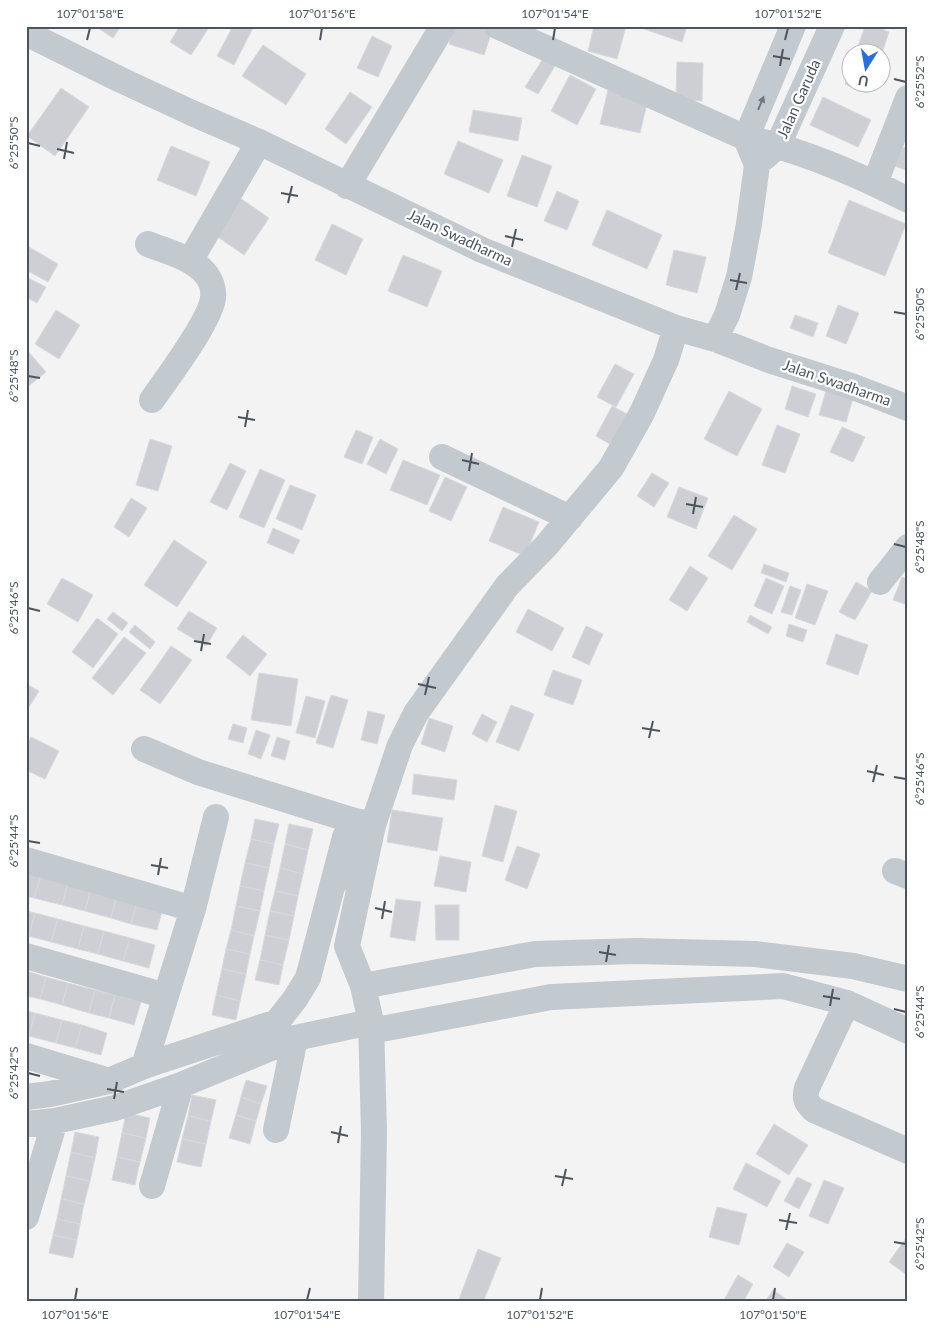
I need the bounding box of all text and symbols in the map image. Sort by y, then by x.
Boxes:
text: 107°01'58"E [56,6,124,21]
text: 107°01'56"E [288,6,356,21]
text: 107°01'54"E [521,6,589,21]
text: 107°01'52"E [754,6,822,21]
north arrow [842,42,892,92]
text: 6°25'52"S [912,55,927,109]
street label: Jalan Garuda [773,56,824,141]
text: U [857,72,870,91]
one-way arrow [757,95,765,110]
text: 6°25'50"S [6,116,21,170]
street label: Jalan Swadharma [405,205,516,269]
text: 6°25'50"S [912,287,927,341]
text: 6°25'48"S [6,349,21,403]
street label: Jalan Swadharma [781,355,894,409]
text: 6°25'48"S [912,520,927,574]
text: 6°25'46"S [6,581,21,635]
text: 6°25'46"S [912,752,927,806]
text: 6°25'44"S [6,814,21,868]
text: 6°25'44"S [912,985,927,1039]
text: 6°25'42"S [6,1046,21,1100]
text: 6°25'42"S [912,1217,927,1271]
text: 107°01'56"E [41,1307,109,1322]
text: 107°01'54"E [273,1307,341,1322]
text: 107°01'52"E [506,1307,574,1322]
text: 107°01'50"E [739,1307,807,1322]

